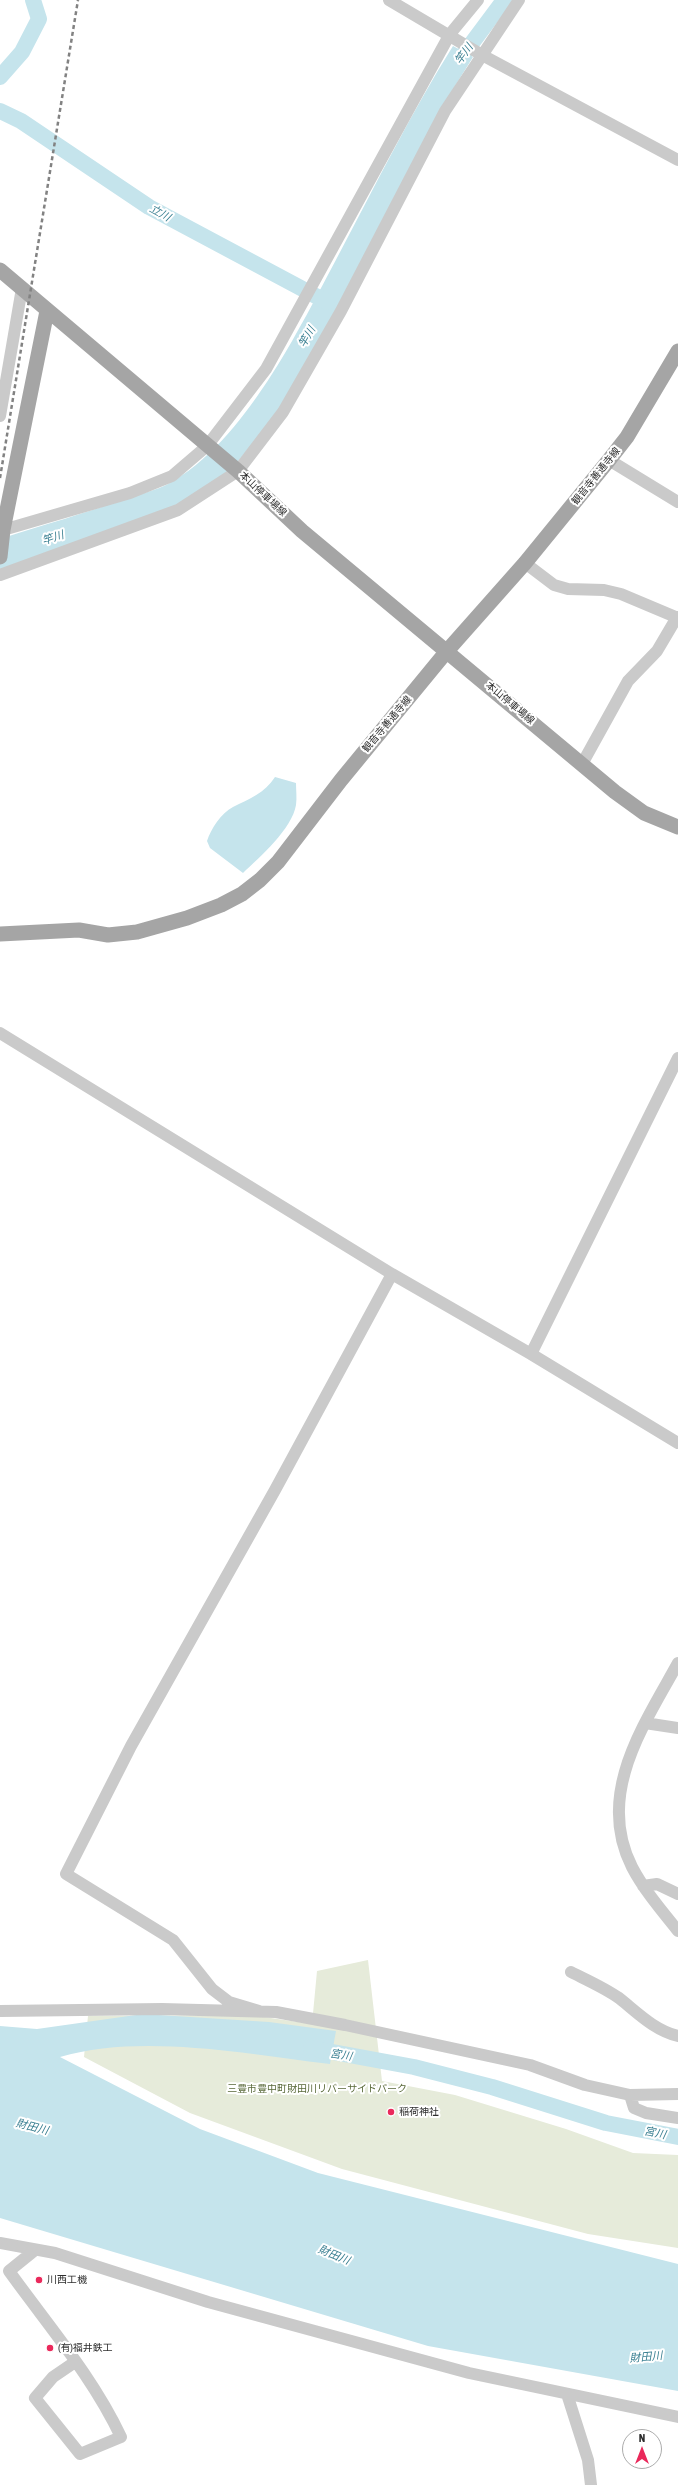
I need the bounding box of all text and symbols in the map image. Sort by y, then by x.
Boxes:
water label: 竿川 [452,41,476,67]
water label: 立川 [147,202,173,224]
water label: 竿川 [296,324,318,350]
street label: 観音寺善通寺線 [569,445,623,507]
street label: 本山停車場線 [237,469,289,519]
water label: 竿川 [40,528,66,548]
street label: 本山停車場線 [483,679,537,727]
street label: 観音寺善通寺線 [360,693,414,755]
water label: 宮川 [329,2047,353,2063]
park label: 三豊市豊中町財田川リバーサイドパーク [227,2083,407,2095]
place label: 稲荷神社 [399,2106,439,2118]
marker: 稲荷神社 [386,2107,396,2117]
water label: 財田川 [14,2117,50,2137]
water label: 宮川 [643,2124,667,2142]
water label: 財田川 [316,2243,352,2267]
place label: 川西工機 [47,2274,87,2286]
marker: 川西工機 [34,2275,44,2285]
place label: (有)福井鉄工 [58,2342,113,2354]
marker: (有)福井鉄工 [45,2343,55,2353]
water label: 財田川 [629,2349,663,2365]
north arrow [622,2429,662,2469]
text: N [639,2432,645,2444]

